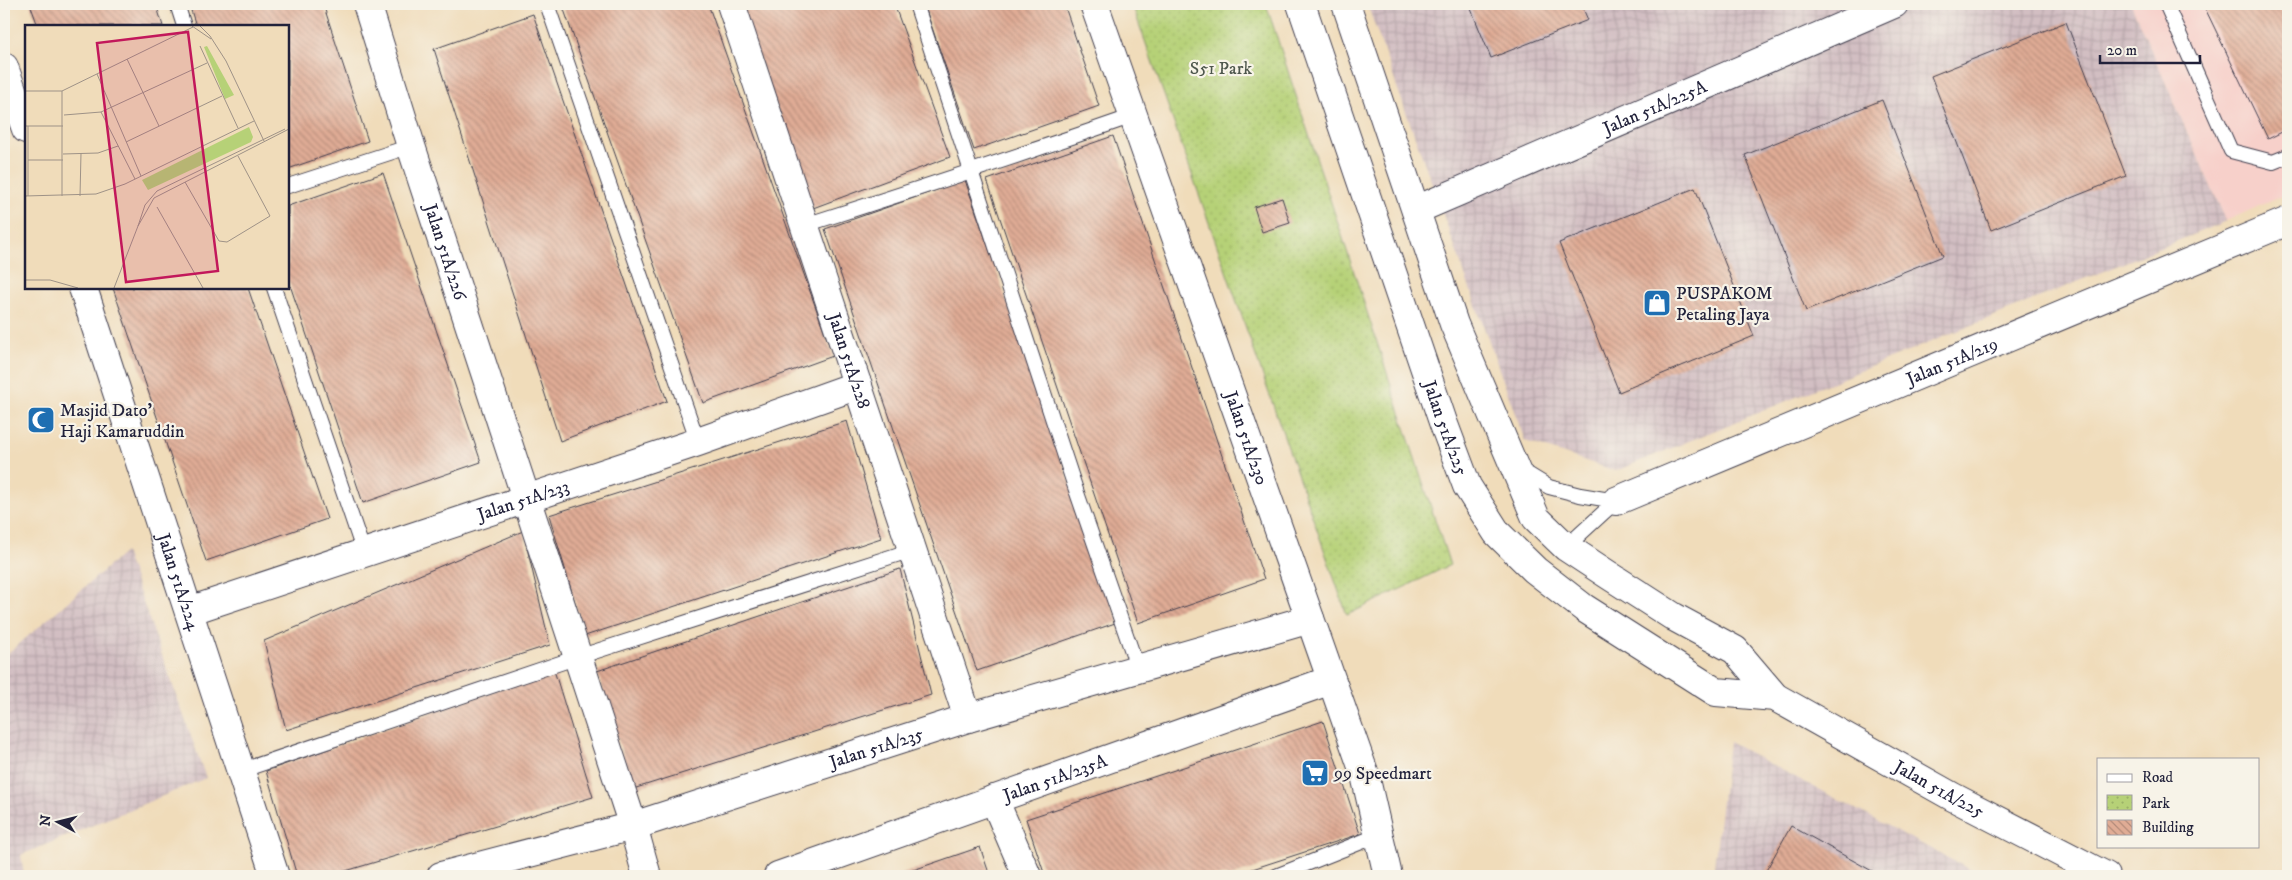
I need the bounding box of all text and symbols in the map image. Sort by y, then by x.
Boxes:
inset map [25,25,289,289]
scale bar [2100,32,2200,64]
text: 20 m [2107,41,2137,60]
park label: S51 Park [1190,58,1252,80]
street label: Jalan 51A/225A [1598,76,1711,141]
street label: Jalan 51A/226 [418,199,471,304]
place label: PUSPAKOM Petaling Jaya [1676,283,1773,326]
shop icon: PUSPAKOM Petaling Jaya [1642,288,1672,318]
street label: Jalan 51A/228 [822,309,875,412]
street label: Jalan 51A/219 [1901,333,2001,392]
street label: Jalan 51A/225 [1417,376,1472,479]
street label: Jalan 51A/230 [1218,387,1272,488]
place label: Masjid Dato' Haji Kamaruddin [60,400,185,443]
mosque icon: Masjid Dato' Haji Kamaruddin [26,405,56,435]
street label: Jalan 51A/233 [473,476,572,527]
street label: Jalan 51A/224 [151,529,204,634]
street label: Jalan 51A/235 [825,723,926,775]
street label: Jalan 51A/235A [999,750,1111,808]
street label: Jalan 51A/225 [1888,755,1987,823]
supermarket icon: 99 Speedmart [1300,758,1330,788]
legend [2097,758,2260,848]
place label: 99 Speedmart [1333,763,1432,785]
text: Road [2142,768,2174,787]
text: Park [2142,794,2171,813]
north arrow [32,798,82,848]
text: N [36,813,56,827]
text: Building [2142,818,2194,837]

